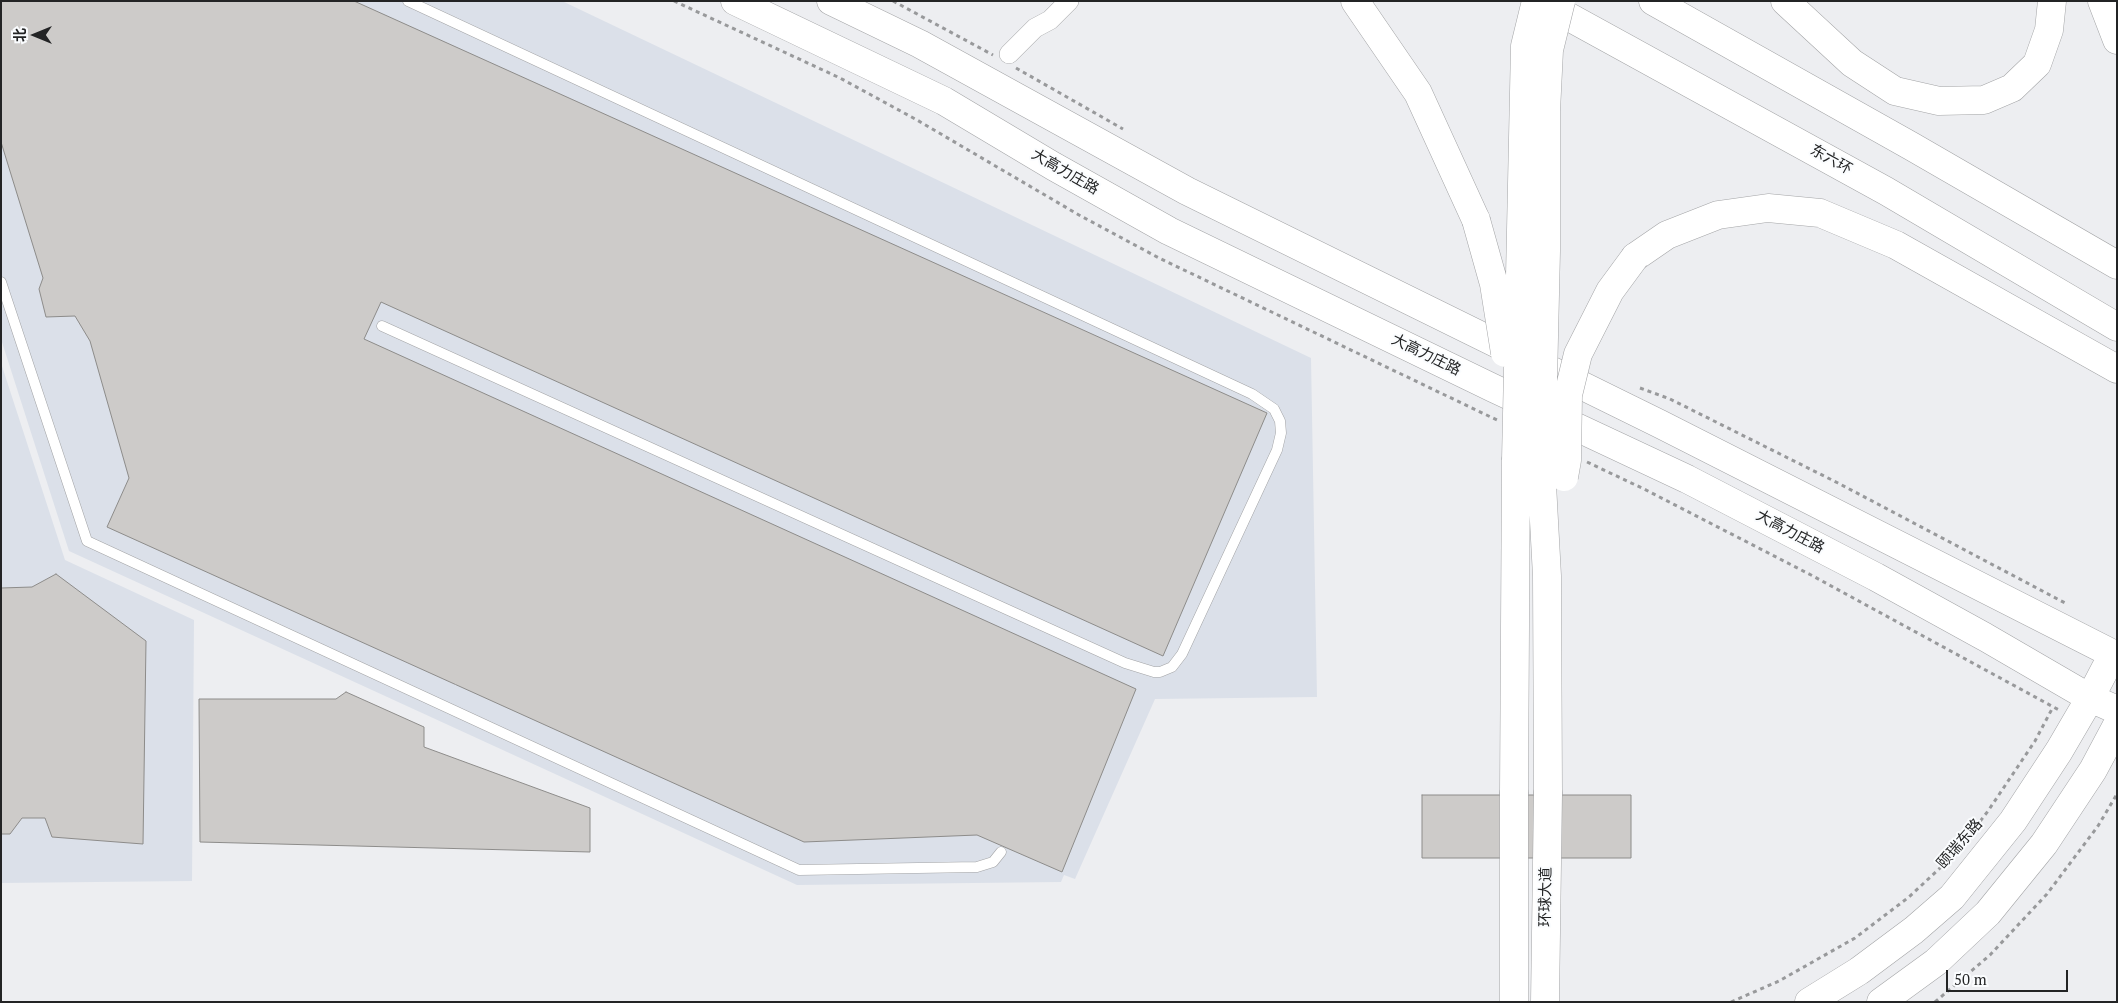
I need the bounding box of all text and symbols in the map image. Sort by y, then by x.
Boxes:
north arrow [10,10,60,60]
text: 北 [10,28,29,42]
street label: 东六环 [1807,141,1855,179]
street label: 大高力庄路 [1028,145,1102,199]
street label: 大高力庄路 [1388,330,1464,380]
street label: 大高力庄路 [1753,506,1827,558]
street label: 颐瑞东路 [1934,815,1986,873]
street label: 环球大道 [1536,867,1556,927]
scale bar [1948,960,2070,992]
text: 50 m [1954,969,1987,989]

